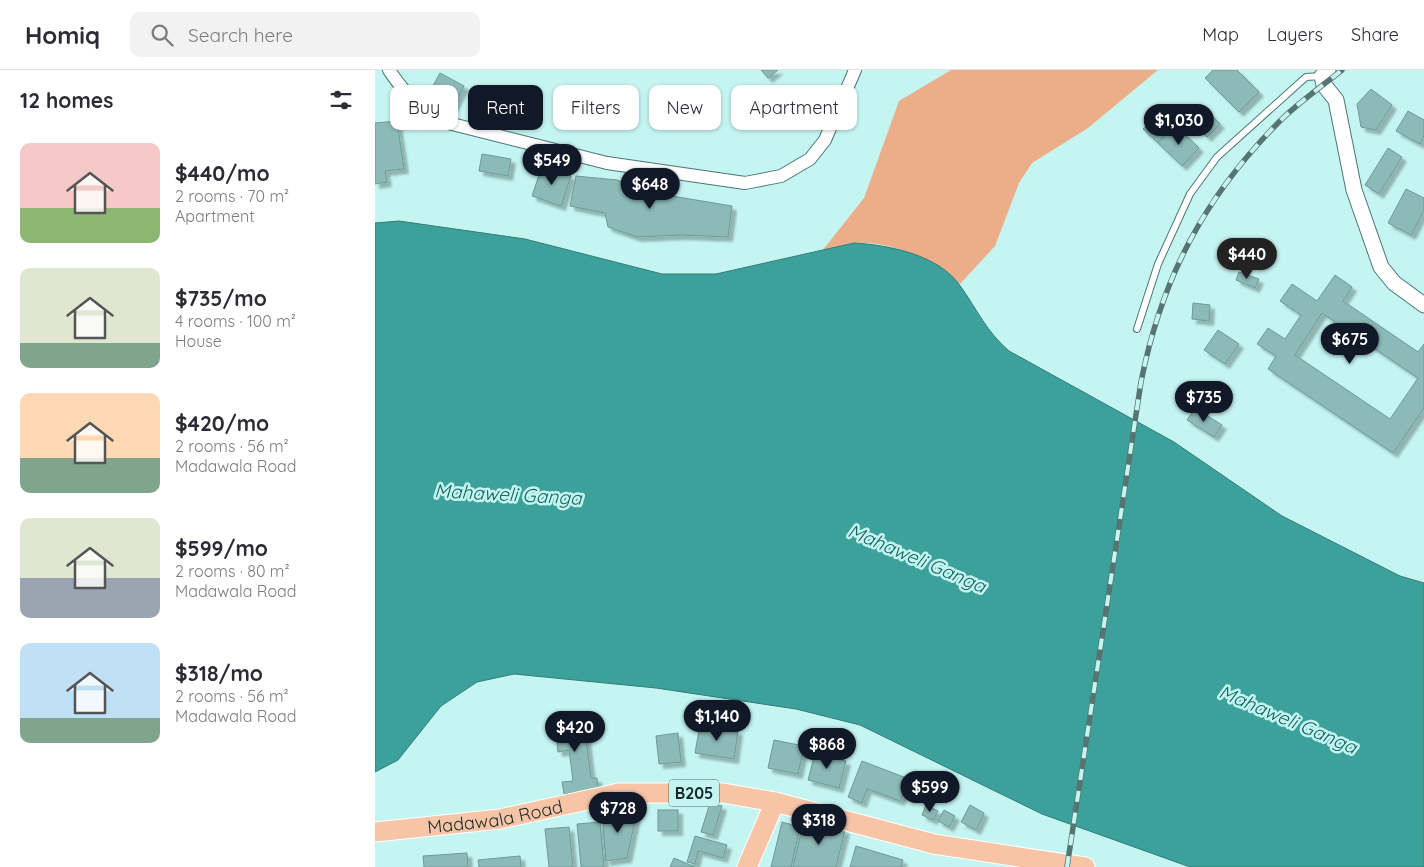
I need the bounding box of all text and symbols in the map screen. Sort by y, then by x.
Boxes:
search box [130,12,480,57]
text: Homiq [25,20,100,50]
icon: search [148,21,176,49]
text: Search here [188,23,293,47]
text: Map [1202,23,1239,46]
text: Layers [1267,23,1323,46]
text: Share [1351,23,1399,46]
chip: Buy [390,85,458,130]
chip: Rent [468,85,543,130]
chip: Filters [553,85,639,130]
chip: New [649,85,721,130]
chip: Apartment [731,85,857,130]
icon: filters [327,86,355,114]
text: 12 homes [20,87,113,113]
pin: $1,030 [1138,104,1220,146]
text: $1,030 [1155,110,1203,130]
pin: $549 [522,144,582,186]
text: $549 [534,150,570,170]
text: $440/mo [175,160,270,186]
icon: home [60,163,120,223]
pin: $648 [620,168,680,210]
text: $648 [632,174,668,194]
text: 2 rooms · 70 m² [175,186,289,206]
text: Apartment [175,206,255,226]
pin: $440 [1217,238,1277,280]
text: $440 [1228,244,1266,264]
text: $735/mo [175,285,267,311]
icon: home [60,288,120,348]
text: 4 rooms · 100 m² [175,311,296,331]
pin: $675 [1320,322,1380,365]
text: $675 [1332,329,1368,349]
text: House [175,331,222,351]
pin: $735 [1174,380,1234,423]
text: $735 [1186,387,1222,407]
text: $420/mo [175,410,269,436]
icon: home [60,413,120,473]
text: 2 rooms · 56 m² [175,436,289,456]
text: Madawala Road [175,456,296,476]
water label: Mahaweli Ganga [434,478,584,510]
water label: Mahaweli Ganga [845,518,991,598]
text: $599/mo [175,535,268,561]
icon: home [60,538,120,598]
text: 2 rooms · 80 m² [175,561,290,581]
text: Madawala Road [175,581,296,601]
text: $318/mo [175,660,263,686]
icon: home [60,663,120,723]
water label: Mahaweli Ganga [1216,679,1362,759]
text: 2 rooms · 56 m² [175,686,289,706]
pin: $1,140 [676,700,758,742]
text: Madawala Road [175,706,296,726]
text: $1,140 [695,706,739,726]
pin: $420 [545,710,605,753]
text: $420 [556,717,594,737]
pin: $868 [797,728,857,770]
text: $868 [809,734,845,754]
pin: $599 [900,770,960,813]
text: $599 [912,777,948,797]
road number: B205 [669,780,719,806]
pin: $728 [588,792,648,834]
street label: Madawala Road [426,794,565,838]
text: $728 [600,798,636,818]
pin: $318 [789,804,849,846]
text: $318 [802,810,836,830]

